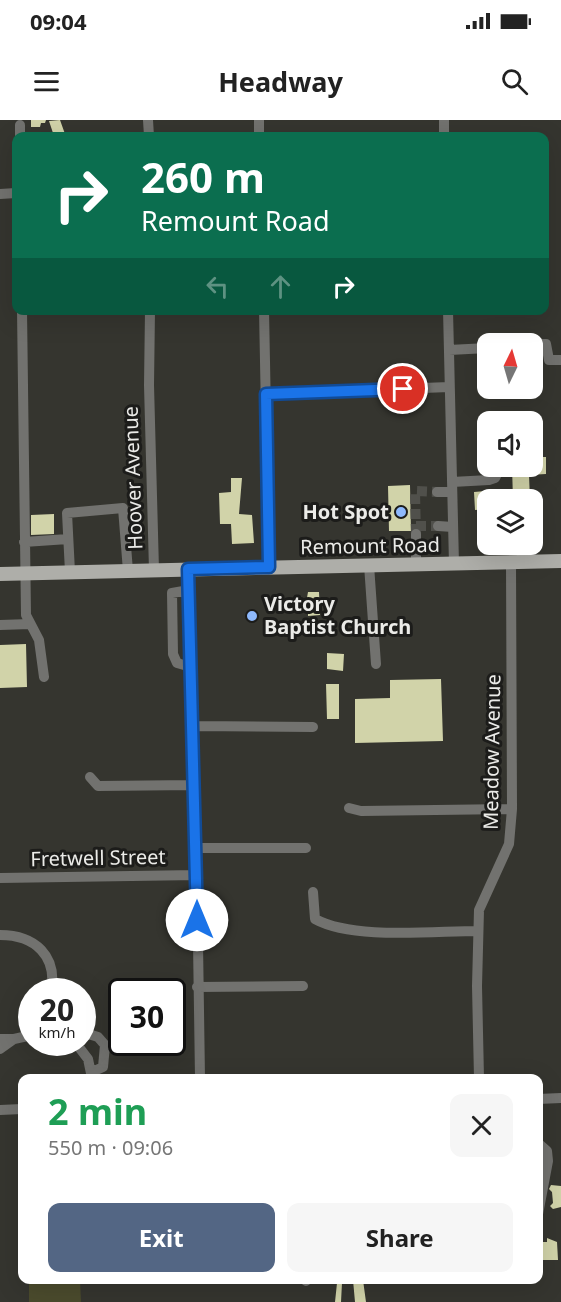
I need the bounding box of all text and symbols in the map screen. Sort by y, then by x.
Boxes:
text: 09:04 [30,6,87,36]
text: Headway [218,63,343,100]
icon: menu [30,65,63,98]
icon: search [498,65,531,98]
text: 260 m [141,148,265,205]
icon: right [42,156,120,234]
text: Remount Road [141,202,330,239]
icon: left [201,270,234,303]
icon: ahead [264,270,297,303]
icon: right [327,270,360,303]
north arrow [477,333,543,399]
map controls [477,333,543,555]
pin [377,363,428,414]
icon: arrive [386,372,419,405]
street label: Hoover Avenue [117,406,149,550]
button: sound [477,411,543,477]
button: layers [477,489,543,555]
place label: Hot Spot [302,498,389,525]
marker: Hot Spot [394,505,408,519]
street label: Remount Road [300,531,440,560]
place label: Victory Baptist Church [264,590,411,640]
marker: Victory Baptist Church [245,609,259,623]
street label: Meadow Avenue [477,674,506,830]
street label: Fretwell Street [30,843,166,872]
position arrow [165,888,229,952]
speed limit sign: 30 [108,978,186,1056]
text: 20 [40,989,74,1030]
text: km/h [39,1022,75,1042]
text: 2 min [48,1087,147,1136]
button: close [450,1094,513,1157]
text: 550 m · 09:06 [48,1134,173,1161]
button: Exit [48,1203,275,1272]
button: Share [287,1203,513,1272]

